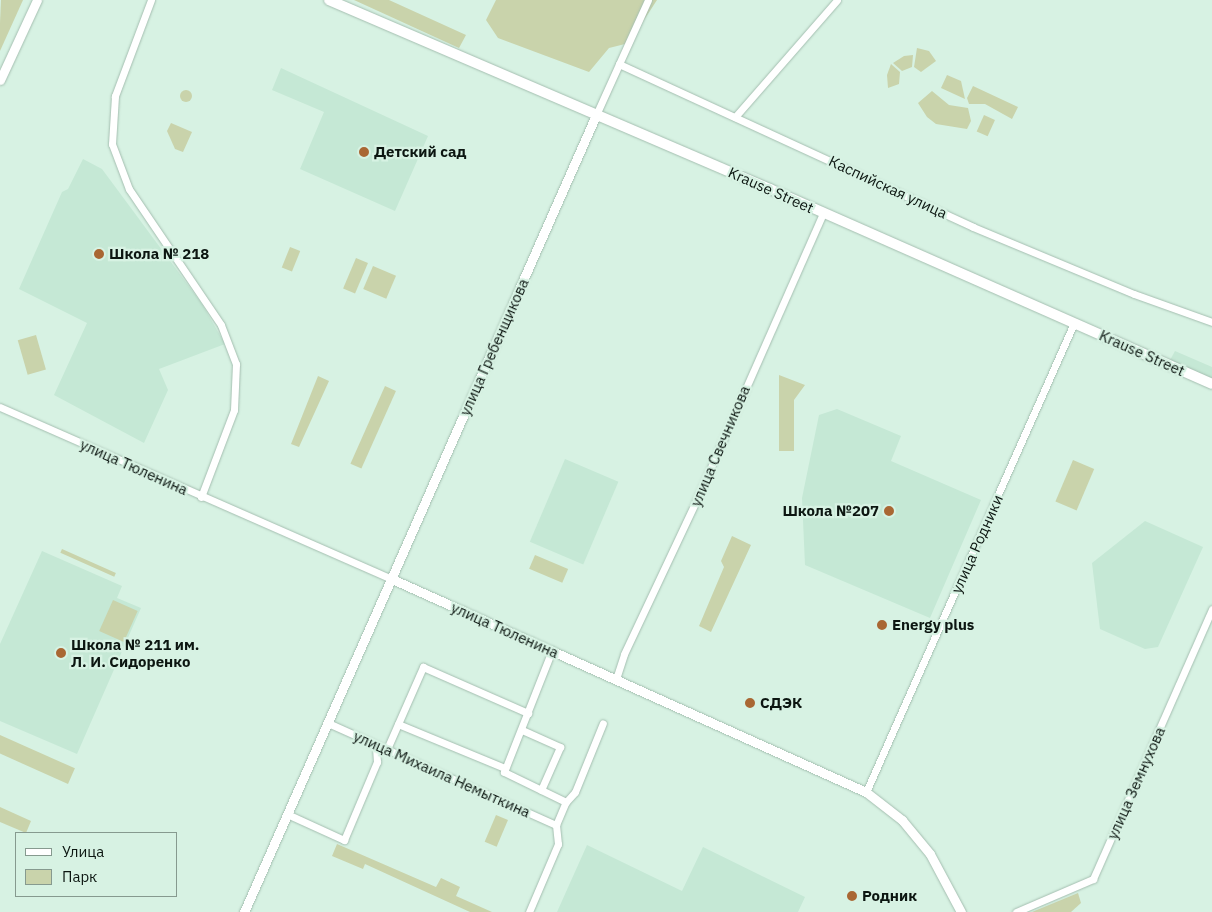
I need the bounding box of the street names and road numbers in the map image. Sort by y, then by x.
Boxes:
street label: Каспийская улица [826,152,950,222]
street label: Krause Street [726,163,816,217]
street label: улица Гребенщикова [456,276,532,418]
street label: Krause Street [1097,326,1187,380]
street label: улица Свечникова [686,383,754,509]
street label: улица Тюленина [77,435,191,499]
street label: улица Родники [947,492,1007,596]
street label: улица Тюленина [448,598,562,662]
street label: улица Земнухова [1103,724,1169,842]
street label: улица Михаила Немыткина [351,727,533,821]

